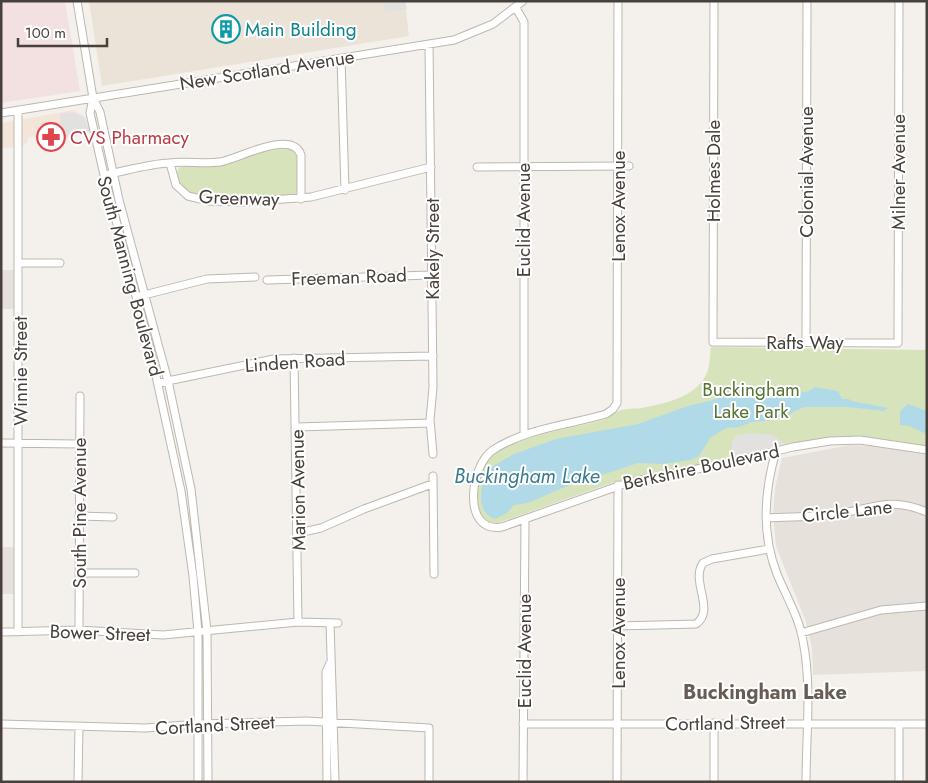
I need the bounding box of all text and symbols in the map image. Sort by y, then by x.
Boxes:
building icon: Main Building [211,14,241,44]
scale bar [18,15,106,47]
place label: Main Building [245,16,357,43]
text: 100 m [25,22,66,44]
street label: New Scotland Avenue [178,43,356,97]
street label: Colonial Avenue [793,106,820,238]
street label: Milner Avenue [885,114,912,230]
street label: Holmes Dale [700,120,727,222]
pharmacy icon: CVS Pharmacy [36,122,66,152]
place label: CVS Pharmacy [70,124,189,151]
street label: Lenox Avenue [605,150,632,262]
street label: Euclid Avenue [510,163,537,277]
street label: South Manning Boulevard [90,173,170,379]
street label: Greenway [198,183,280,213]
street label: Kakely Street [419,198,446,300]
street label: Freeman Road [291,261,407,293]
street label: Winnie Street [7,316,34,426]
street label: Rafts Way [766,329,844,356]
street label: Linden Road [244,345,346,379]
park label: Buckingham Lake Park [702,376,800,425]
street label: Marion Avenue [283,429,313,551]
street label: South Pine Avenue [66,437,93,589]
street label: Berkshire Boulevard [620,437,782,497]
water label: Buckingham Lake [454,462,600,491]
street label: Circle Lane [801,493,894,529]
street label: Lenox Avenue [605,577,632,689]
street label: Euclid Avenue [511,594,538,708]
street label: Bower Street [49,618,151,648]
district label: Buckingham Lake [683,678,847,707]
street label: Cortland Street [154,708,276,742]
street label: Cortland Street [665,708,786,738]

